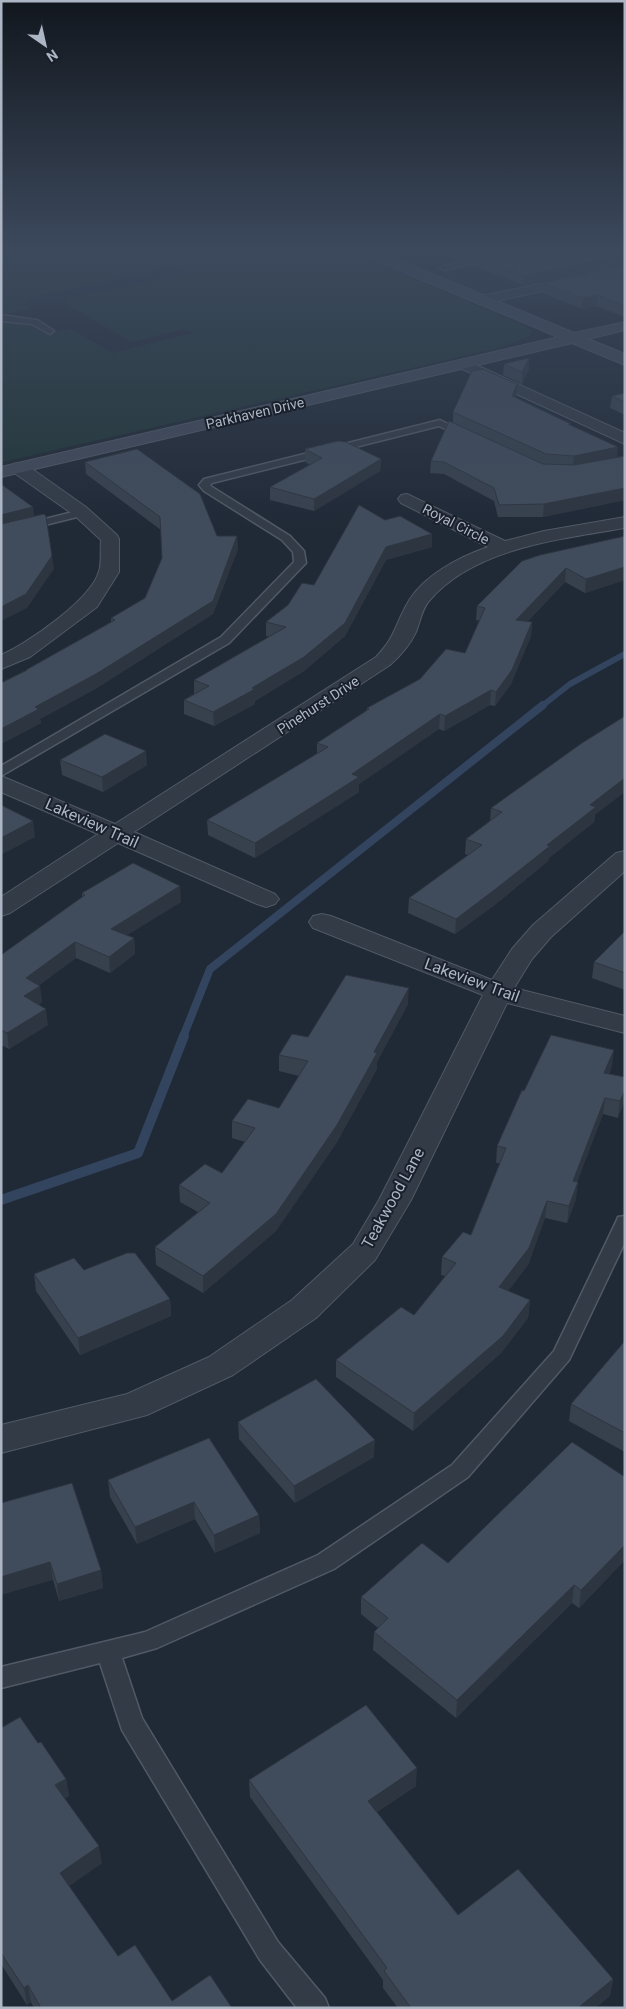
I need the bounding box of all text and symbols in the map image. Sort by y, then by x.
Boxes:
north arrow [20,20,70,70]
text: N [44,46,61,65]
street label: Parkhaven Drive [204,394,306,432]
street label: Royal Circle [420,500,492,548]
street label: Pinehurst Drive [274,673,362,737]
street label: Lakeview Trail [42,794,142,852]
street label: Lakeview Trail [422,954,522,1006]
street label: Teakwood Lane [358,1144,428,1252]

